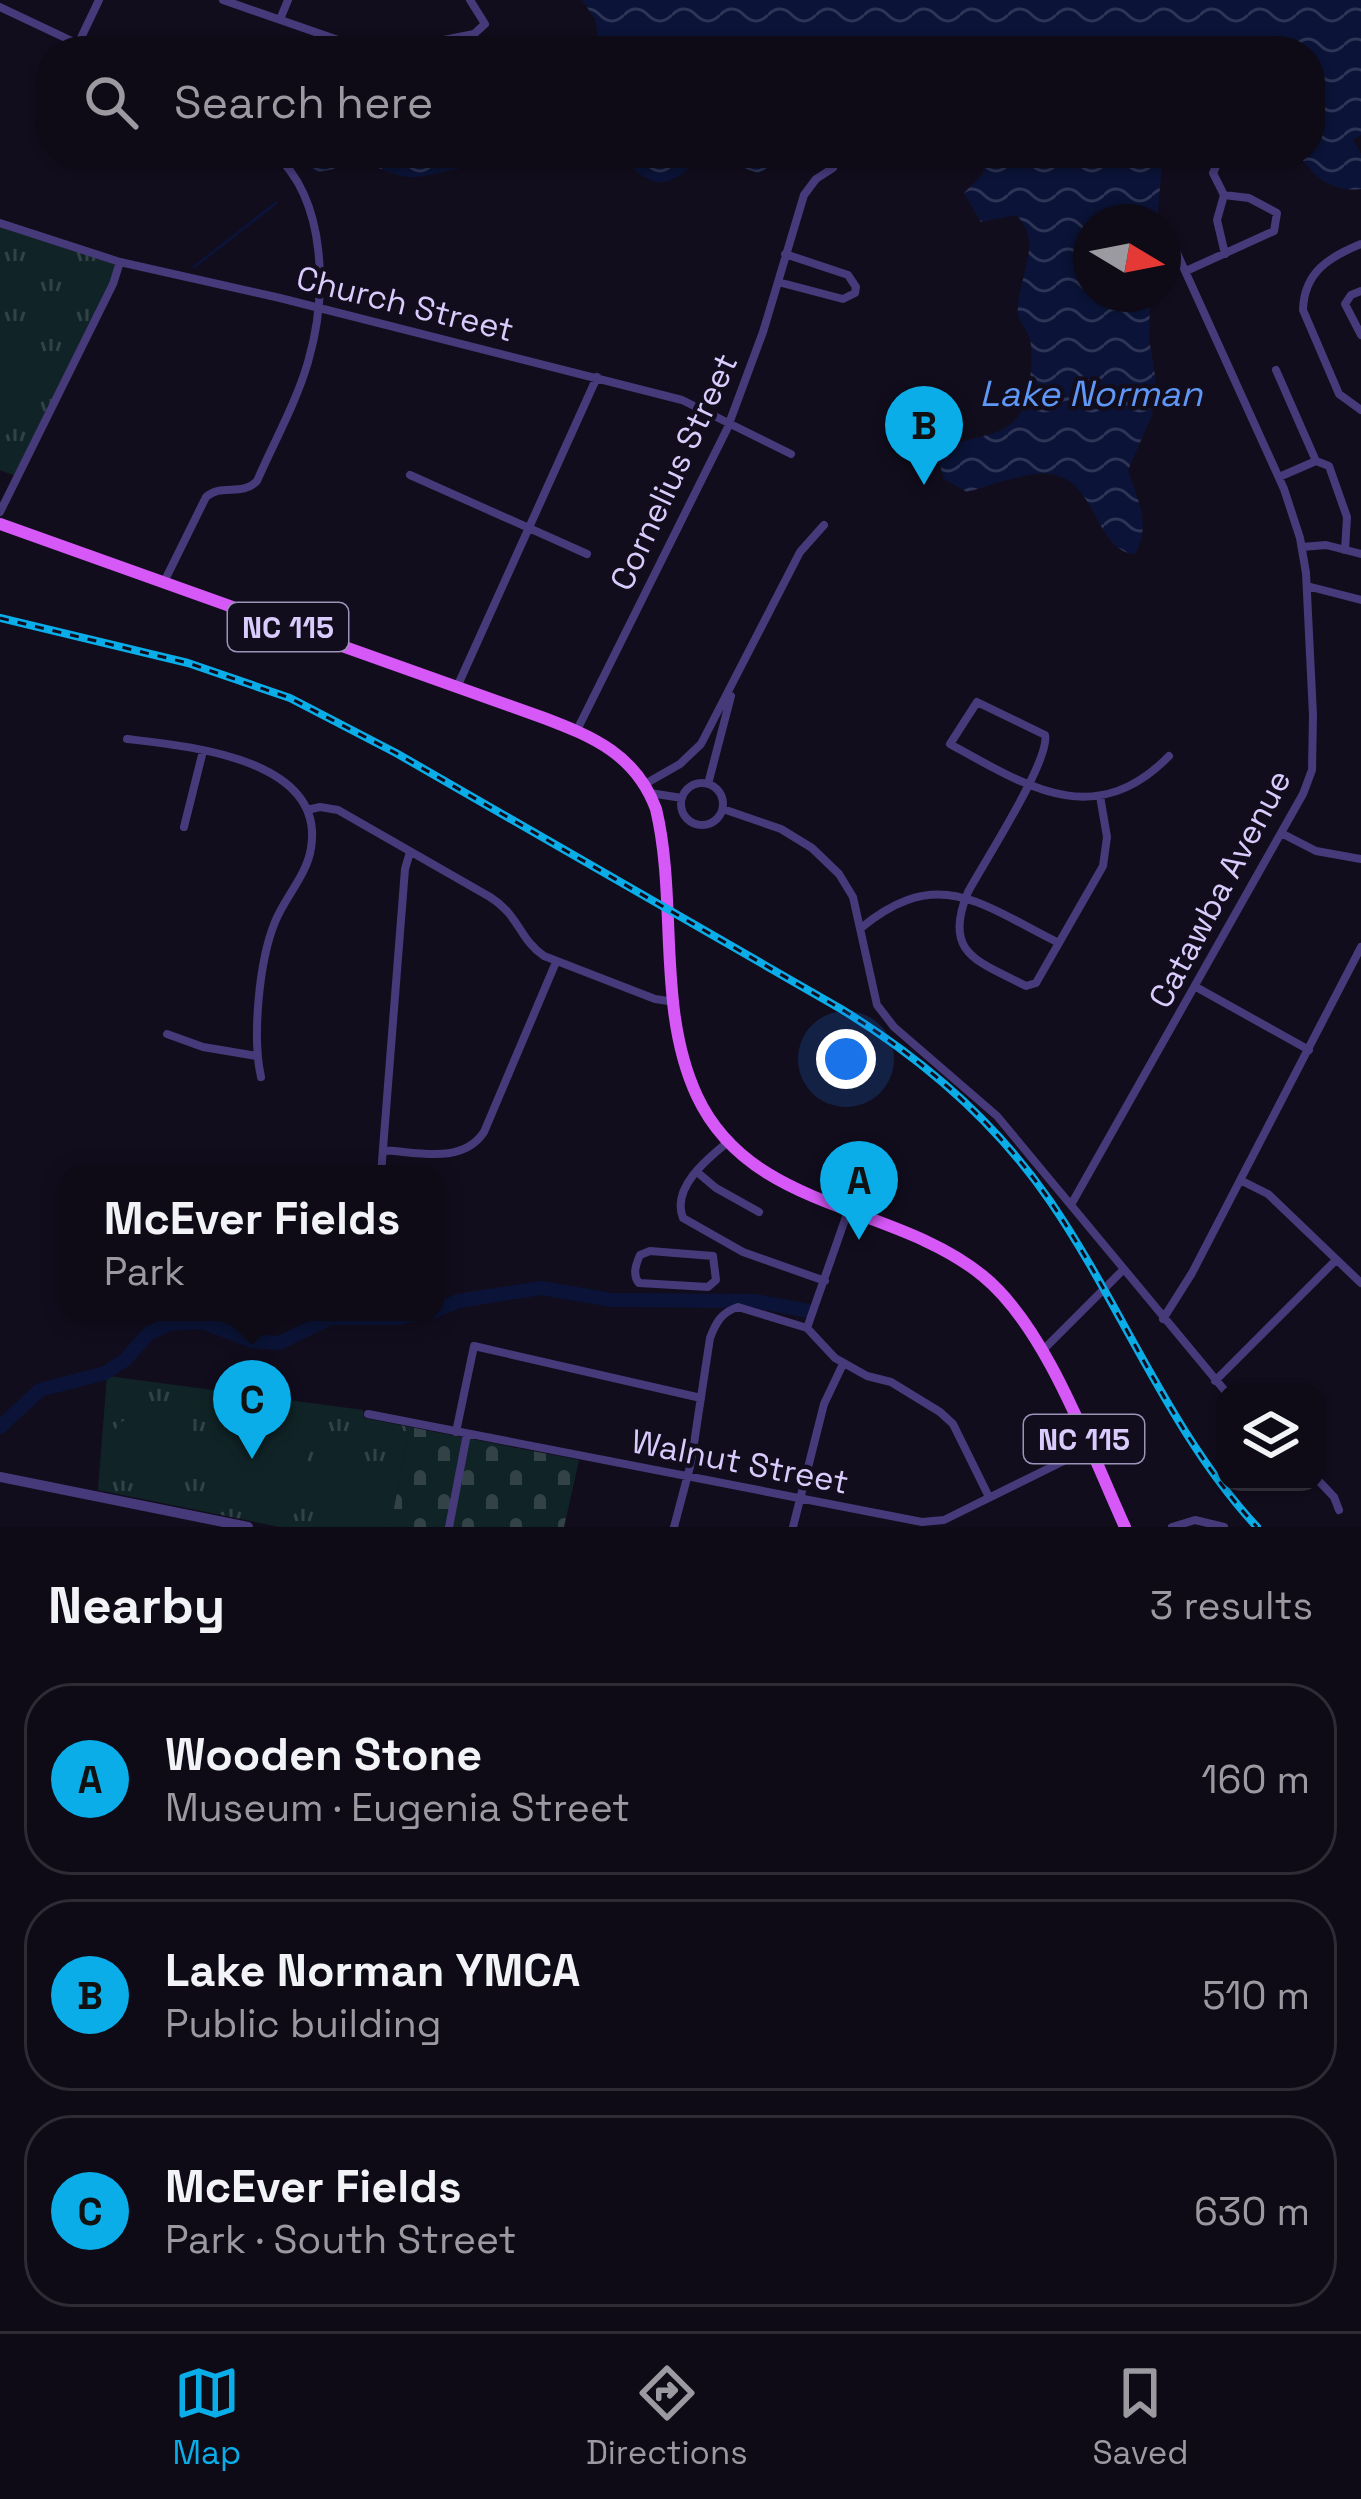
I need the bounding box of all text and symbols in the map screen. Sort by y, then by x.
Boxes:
search box [36,36,1325,168]
icon: search [78,69,144,135]
text: Search here [174,74,433,131]
north arrow [1073,204,1181,312]
street label: Church Street [292,257,518,351]
street label: Cornelius Street [601,347,747,597]
water label: Lake Norman [980,371,1203,417]
pin: B [885,386,963,485]
road number: NC 115 [228,603,348,651]
street label: Catawba Avenue [1139,763,1301,1015]
your location [816,1029,876,1089]
pin: A [820,1141,898,1240]
popup [60,1165,444,1321]
text: McEver Fields [104,1190,400,1247]
text: Park [104,1247,185,1296]
pin: C [213,1360,291,1459]
map controls [1217,1383,1325,1491]
button: layers [1217,1383,1325,1491]
road number: NC 115 [1024,1415,1144,1463]
street label: Walnut Street [628,1420,852,1504]
text: Nearby [48,1573,225,1638]
text: 3 results [1150,1581,1313,1630]
text: Wooden Stone [165,1726,482,1783]
text: A [78,1755,102,1804]
text: 160 m [1201,1755,1310,1804]
text: Museum · Eugenia Street [165,1783,630,1832]
text: Lake Norman YMCA [165,1942,580,1999]
text: B [77,1971,103,2020]
text: 510 m [1202,1971,1310,2020]
text: Public building [165,1999,442,2048]
text: McEver Fields [165,2158,461,2215]
text: C [77,2187,103,2236]
text: 630 m [1194,2187,1310,2236]
text: Park · South Street [165,2215,516,2264]
tab: Map [172,2360,241,2474]
tab: Directions [586,2360,748,2474]
tab: Saved [1092,2360,1189,2474]

